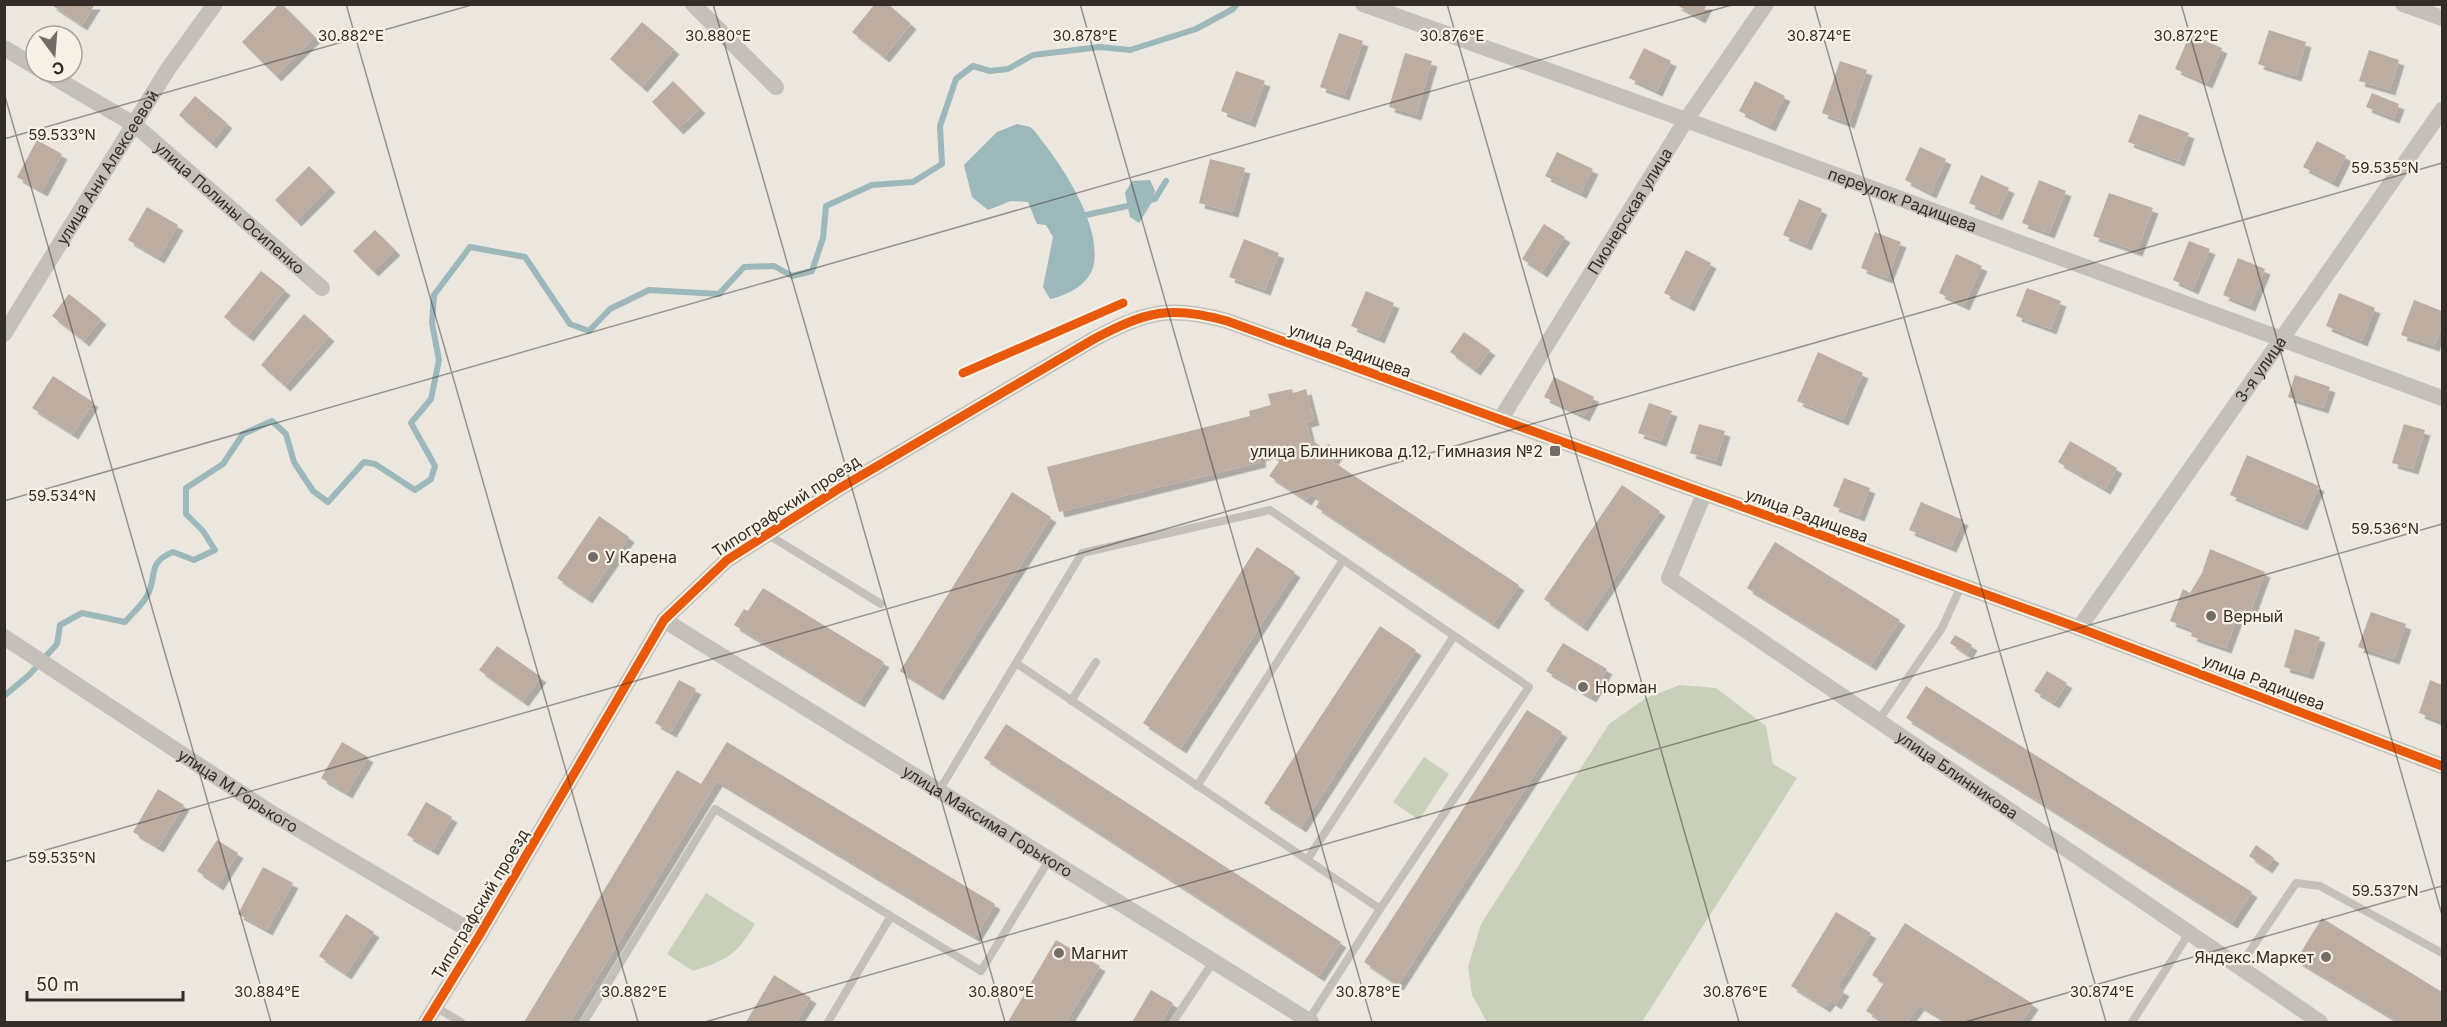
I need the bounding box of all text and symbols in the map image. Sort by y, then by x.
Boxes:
north arrow [24,24,84,84]
text: 30.882°E [318,26,384,45]
text: 30.880°E [685,26,751,45]
text: 30.878°E [1053,26,1117,45]
text: 30.876°E [1419,26,1485,45]
text: 30.874°E [1787,26,1851,45]
text: 30.872°E [2153,26,2219,45]
text: С [50,57,67,80]
street label: улица Ани Алексеевой [52,86,163,248]
text: 59.533°N [28,125,96,144]
street label: улица Полины Осипенко [150,137,309,278]
street label: Пионерская улица [1583,144,1676,278]
text: 59.535°N [2351,158,2419,177]
street label: переулок Радищева [1825,163,1980,236]
street label: улица Радищева [1286,318,1414,382]
street label: 3-я улица [2230,332,2290,406]
place label: улица Блинникова д.12, Гимназия №2 [1250,441,1543,461]
marker: улица Блинникова д.12, Гимназия №2 [1548,444,1562,458]
street label: Типографский проезд [708,451,864,561]
street label: улица Радищева [1743,483,1871,547]
text: 59.534°N [28,486,96,505]
text: 59.536°N [2351,519,2419,538]
place label: У Карена [605,547,677,567]
marker: У Карена [586,550,600,564]
place label: Верный [2223,606,2283,626]
marker: Верный [2204,609,2218,623]
street label: улица Радищева [2200,650,2328,714]
place label: Норман [1595,677,1657,697]
marker: Норман [1576,680,1590,694]
street label: улица Блинникова [1892,726,2022,823]
street label: улица М.Горького [174,744,302,837]
street label: улица Максима Горького [899,761,1076,881]
street label: Типографский проезд [427,825,533,983]
text: 59.535°N [28,848,96,867]
text: 59.537°N [2351,881,2419,900]
place label: Магнит [1071,943,1129,963]
marker: Магнит [1052,946,1066,960]
place label: Яндекс.Маркет [2194,947,2315,967]
marker: Яндекс.Маркет [2319,950,2333,964]
scale bar [27,964,183,1002]
text: 50 m [36,974,79,995]
text: 30.884°E [234,982,300,1001]
text: 30.882°E [601,982,667,1001]
text: 30.880°E [968,982,1034,1001]
text: 30.878°E [1336,982,1400,1001]
text: 30.876°E [1702,982,1768,1001]
text: 30.874°E [2070,982,2134,1001]

